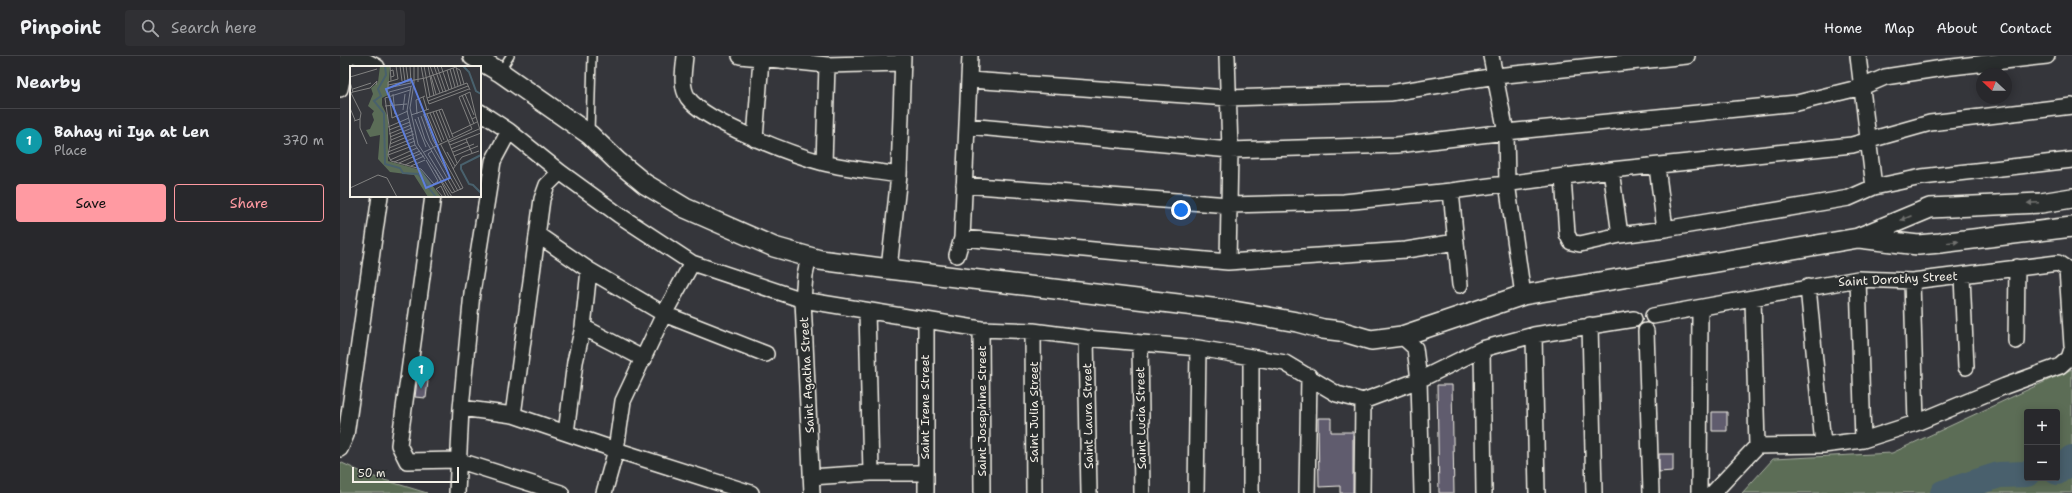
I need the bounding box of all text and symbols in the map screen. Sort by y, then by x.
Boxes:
search box [125,10,405,46]
text: Pinpoint [20,15,101,40]
icon: search [139,17,161,39]
text: Search here [171,18,257,38]
text: Home [1824,19,1863,37]
text: Map [1885,19,1915,37]
text: About [1937,19,1978,37]
text: Contact [2000,19,2052,37]
inset map [350,66,481,197]
north arrow [1976,68,2012,104]
text: Nearby [16,71,81,93]
text: Bahay ni Iya at Len [54,122,209,142]
text: 1 [26,132,32,149]
text: 370 m [282,132,324,149]
text: Place [54,142,87,159]
button: Save [16,184,166,222]
button: Share [174,184,324,222]
your location [1171,200,1191,220]
one-way arrow [2027,200,2039,207]
one-way arrow [1900,215,1911,221]
one-way arrow [1947,239,1959,245]
street label: Saint Dorothy Street [1838,268,1958,290]
street label: Saint Agatha Street [796,316,818,434]
street label: Saint Josephine Street [974,345,990,477]
street label: Saint Irene Street [917,354,933,460]
pin: 1 [408,356,434,389]
street label: Saint Julia Street [1026,361,1042,463]
street label: Saint Laura Street [1079,363,1097,469]
street label: Saint Lucia Street [1132,367,1150,469]
map controls [2024,409,2060,481]
button: + [2024,409,2060,445]
button: − [2024,445,2060,481]
scale bar [352,465,459,484]
text: 50 m [358,466,386,481]

